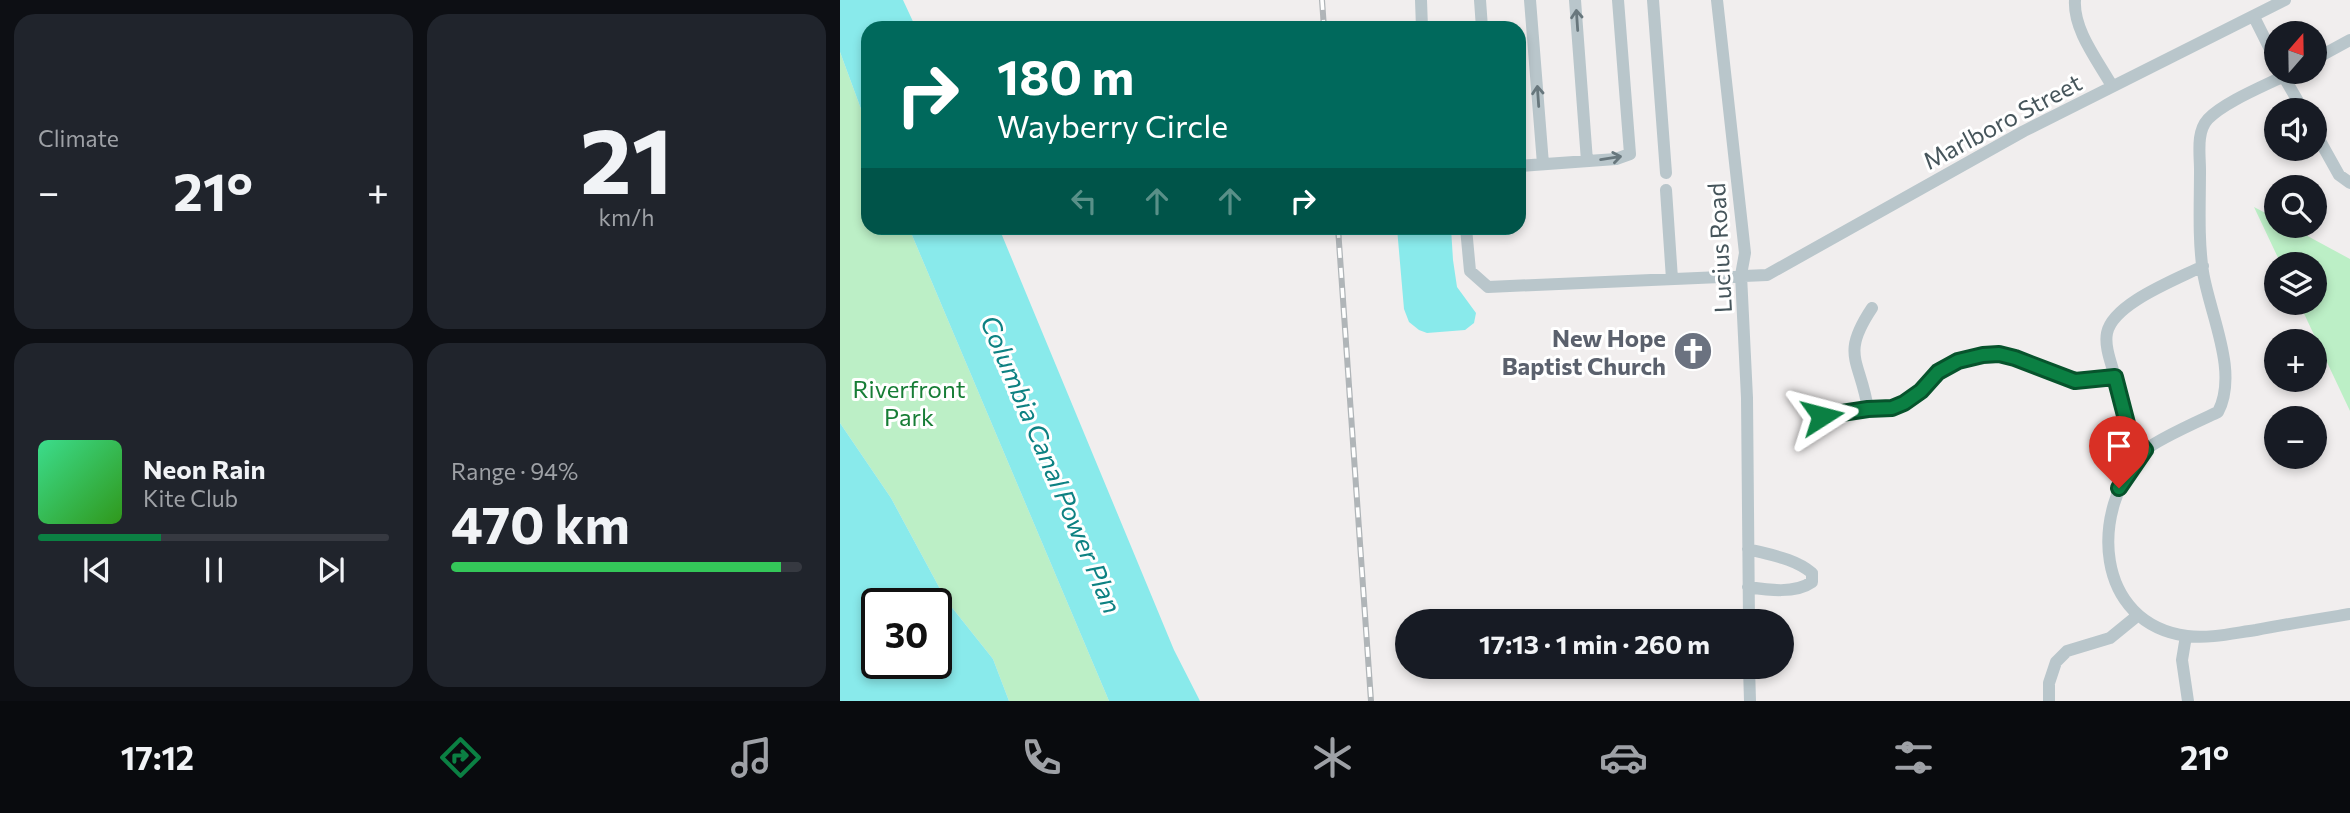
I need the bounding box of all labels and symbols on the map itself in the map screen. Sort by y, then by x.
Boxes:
one-way arrow [1570,8,1583,31]
north arrow [2264,21,2328,84]
street label: Marlboro Street [1918,67,2086,175]
one-way arrow [1531,85,1544,108]
one-way arrow [1599,151,1622,164]
street label: Lucius Road [1701,182,1737,314]
water label: Columbia Canal Power Plan [975,310,1129,618]
place label: New Hope Baptist Church [1502,323,1666,380]
church icon: New Hope Baptist Church [1672,330,1714,372]
park label: Riverfront Park [853,374,966,431]
position arrow [1785,379,1859,453]
pin [2089,416,2149,488]
speed limit sign: 30 [861,588,952,679]

